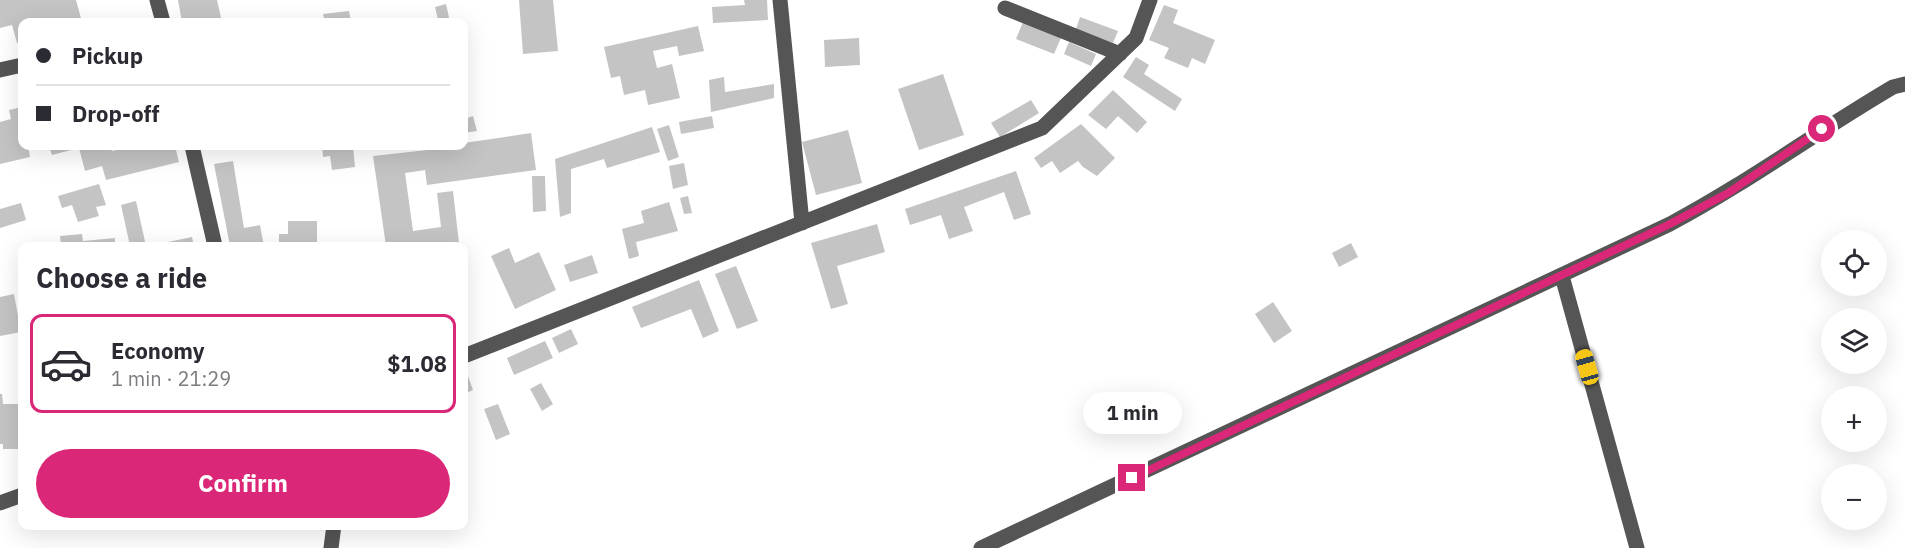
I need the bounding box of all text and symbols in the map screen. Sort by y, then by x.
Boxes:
text: Pickup [72,41,143,70]
text: Drop-off [72,99,159,128]
route start [1808,115,1835,142]
map controls [1821,230,1887,530]
button: locate [1821,230,1887,296]
text: Choose a ride [36,260,207,295]
button: layers [1821,308,1887,374]
text: Economy [111,336,205,365]
icon: car [39,337,93,391]
car [1573,347,1601,387]
text: $1.08 [387,349,447,378]
text: 1 min · 21:29 [111,365,231,392]
button: + [1821,386,1887,452]
callout: 1 min [1082,391,1182,433]
text: 1 min [1106,399,1159,426]
button: Confirm [36,449,450,518]
route end [1118,464,1145,491]
button: − [1821,464,1887,530]

